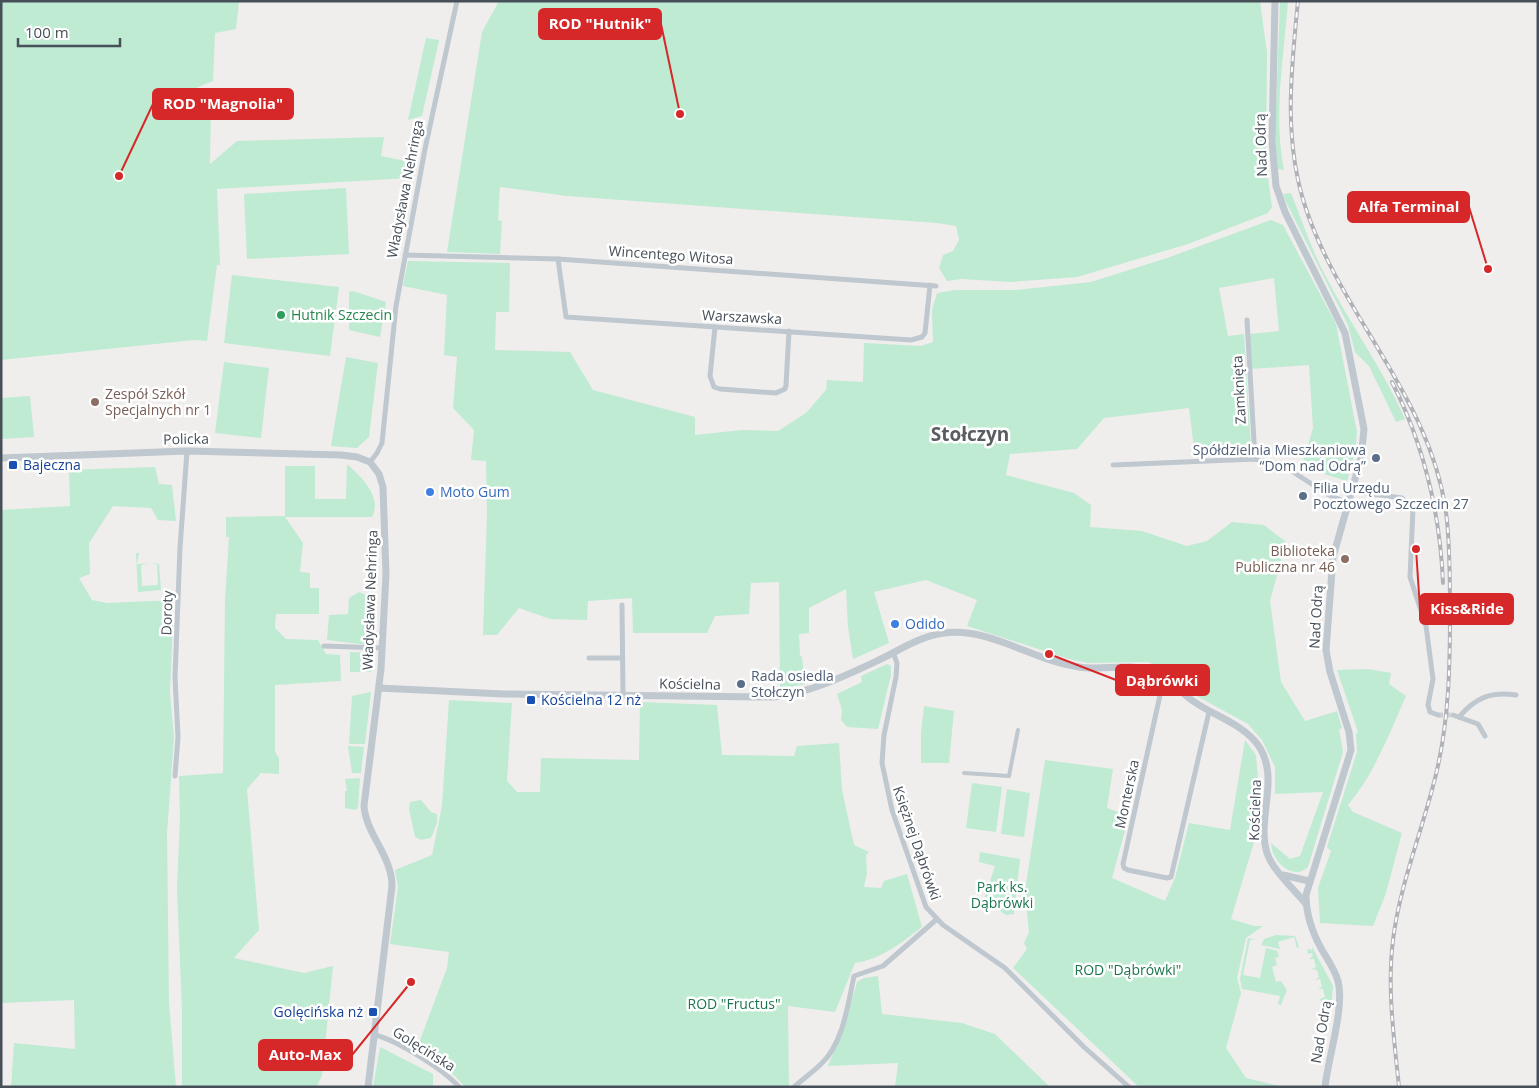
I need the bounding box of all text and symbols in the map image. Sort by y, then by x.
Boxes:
callout: ROD "Hutnik" [539,9,661,39]
text: ROD "Hutnik" [549,13,651,33]
scale bar [18,15,120,47]
text: 100 m [25,22,69,42]
callout: ROD "Magnolia" [153,89,293,119]
text: ROD "Magnolia" [163,93,283,113]
street label: Nad Odrą [1250,113,1271,177]
street label: Władysława Nehringa [382,118,427,260]
callout: Alfa Terminal [1348,192,1469,222]
text: Alfa Terminal [1359,196,1459,216]
street label: Wincentego Witosa [608,241,734,268]
place label: Hutnik Szczecin [291,305,392,324]
street label: Warszawska [702,305,783,328]
marker: Hutnik Szczecin [275,309,287,321]
street label: Zamknięta [1227,355,1250,425]
place label: Zespół Szkół Specjalnych nr 1 [105,384,211,419]
marker: Zespół Szkół Specjalnych nr 1 [89,396,101,408]
district label: Stołczyn [931,421,1009,447]
street label: Policka [163,429,209,448]
place label: Spółdzielnia Mieszkaniowa “Dom nad Odrą” [1193,440,1366,475]
marker: Spółdzielnia Mieszkaniowa “Dom nad Odrą” [1370,452,1382,464]
place label: Bajeczna [23,455,81,474]
marker: Bajeczna [7,459,19,471]
place label: Filia Urzędu Pocztowego Szczecin 27 [1313,478,1469,513]
place label: Moto Gum [440,482,510,501]
marker: Moto Gum [424,486,436,498]
marker: Filia Urzędu Pocztowego Szczecin 27 [1297,490,1309,502]
street label: Władysława Nehringa [358,530,381,670]
place label: Biblioteka Publiczna nr 46 [1235,541,1335,576]
marker: Biblioteka Publiczna nr 46 [1339,553,1351,565]
street label: Nad Odrą [1304,585,1327,649]
street label: Doroty [156,589,177,636]
callout: Kiss&Ride [1420,594,1513,624]
text: Kiss&Ride [1430,598,1504,618]
place label: Odido [905,614,945,633]
marker: Odido [889,618,901,630]
callout: Dąbrówki [1116,665,1209,695]
place label: Rada osiedla Stołczyn [751,666,834,701]
text: Dąbrówki [1126,670,1198,690]
street label: Kościelna [659,673,721,694]
marker: Rada osiedla Stołczyn [735,678,747,690]
place label: Kościelna 12 nż [541,690,642,709]
marker: Kościelna 12 nż [525,694,537,706]
street label: Monterska [1110,758,1143,830]
street label: Kościelna [1244,779,1265,841]
street label: Księżnej Dąbrówki [889,783,946,902]
park label: Park ks. Dąbrówki [971,877,1033,912]
park label: ROD "Dąbrówki" [1075,960,1181,979]
park label: ROD "Fructus" [688,994,780,1013]
street label: Nad Odrą [1306,999,1335,1065]
place label: Golęcińska nż [274,1002,363,1021]
marker: Golęcińska nż [367,1006,379,1018]
street label: Golęcińska [389,1022,459,1075]
callout: Auto-Max [259,1040,352,1070]
text: Auto-Max [269,1044,342,1064]

